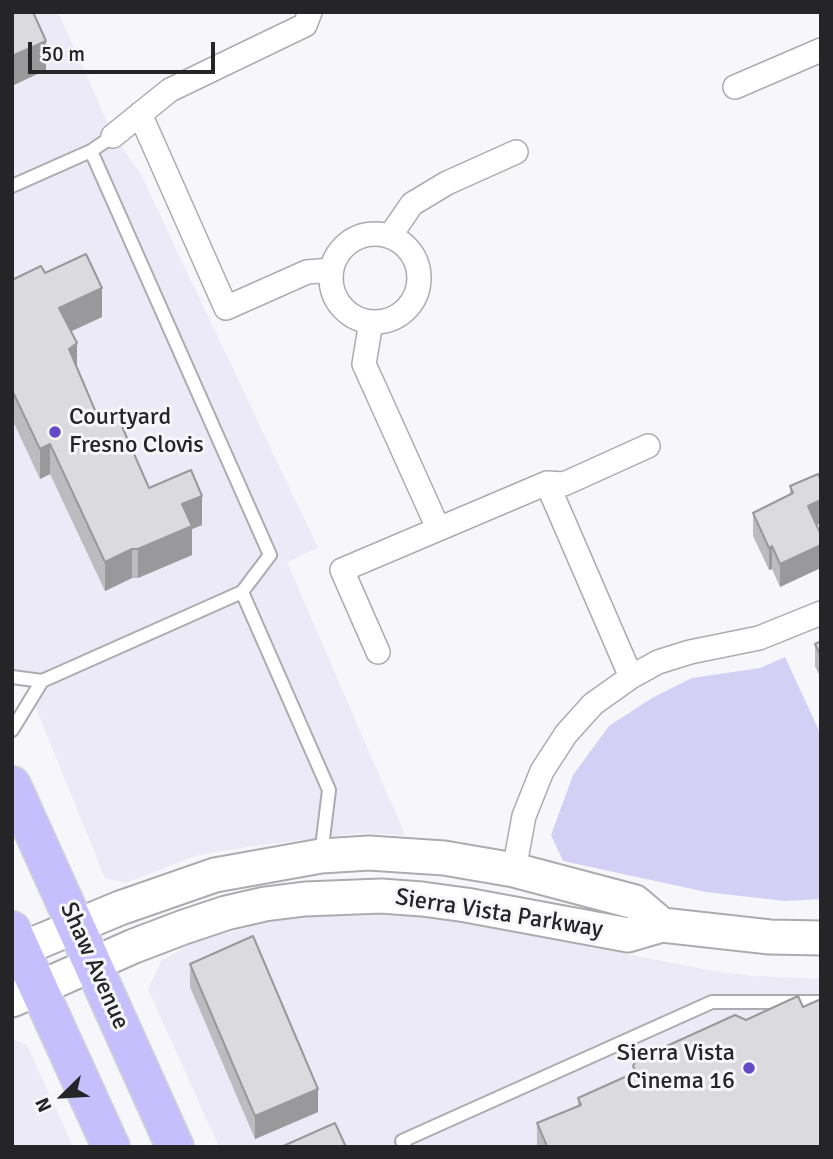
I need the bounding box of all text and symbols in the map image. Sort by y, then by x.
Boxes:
scale bar [32,28,219,72]
text: 50 m [41,41,85,67]
place label: Courtyard Fresno Clovis [69,404,204,460]
marker: Courtyard Fresno Clovis [47,424,63,440]
street label: Sierra Vista Parkway [393,883,605,945]
street label: Shaw Avenue [53,898,135,1034]
place label: Sierra Vista Cinema 16 [617,1040,735,1096]
marker: Sierra Vista Cinema 16 [741,1060,757,1076]
north arrow [28,1061,98,1131]
text: N [30,1094,57,1115]

